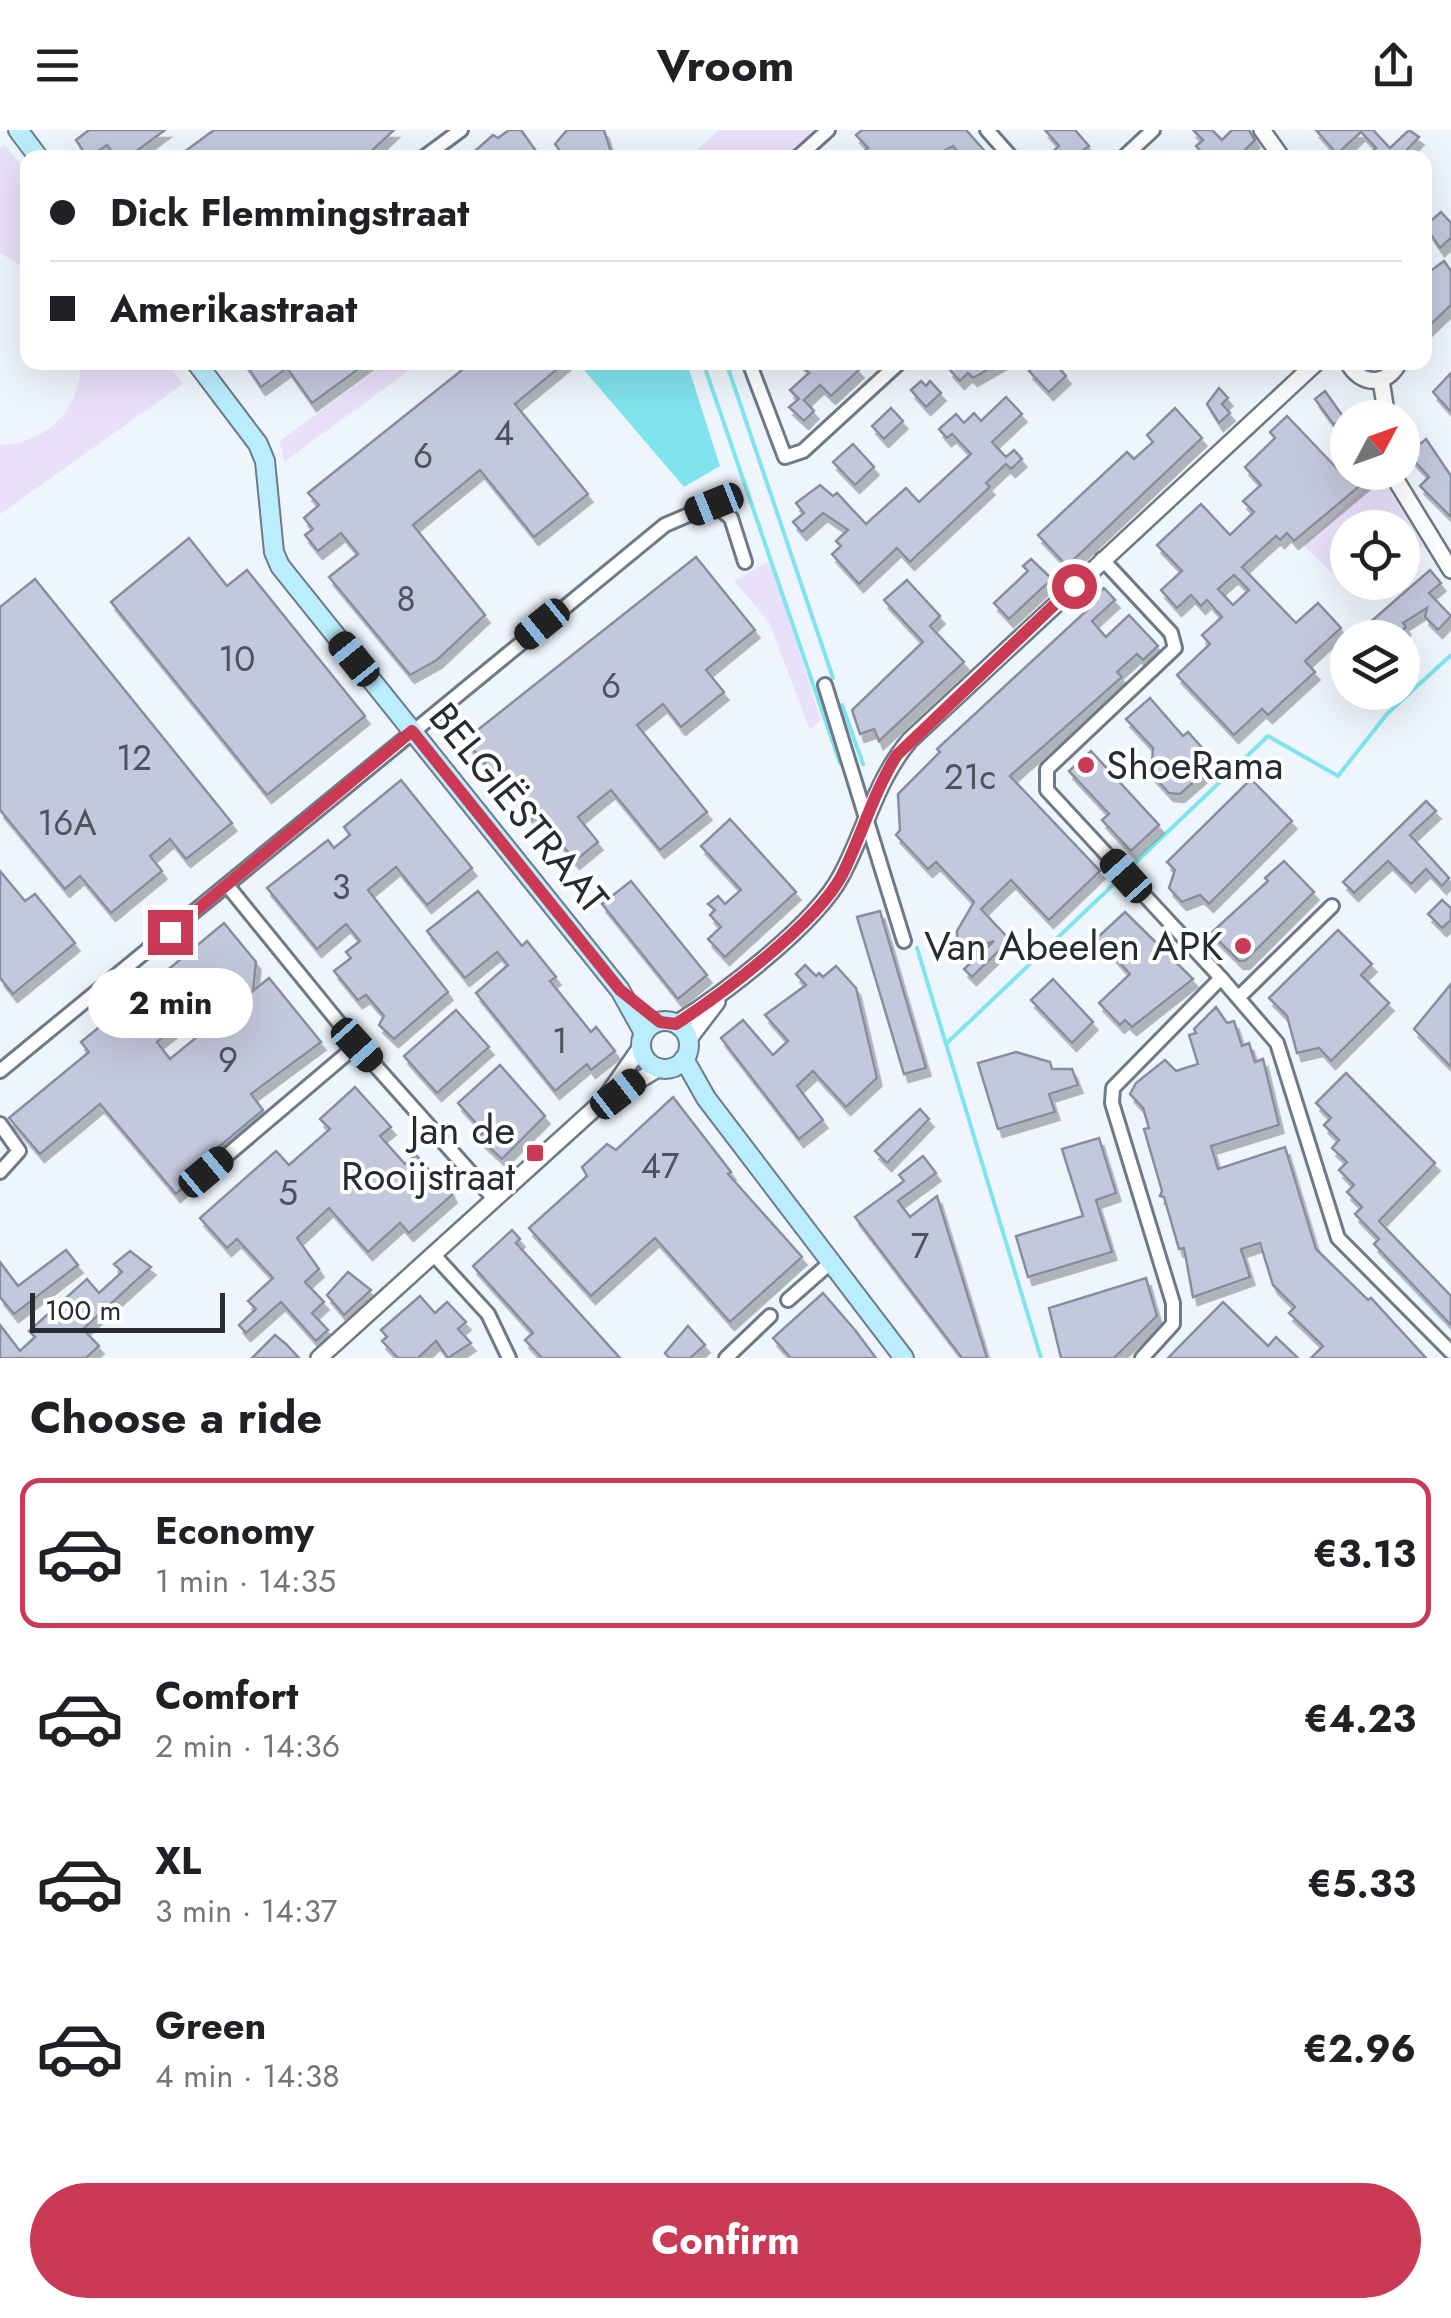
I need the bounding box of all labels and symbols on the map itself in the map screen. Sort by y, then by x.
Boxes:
north arrow [1330,400,1420,490]
house number: 4 [494,408,514,458]
house number: 6 [413,431,433,481]
car [681,479,747,529]
route start [1052,564,1097,609]
house number: 8 [396,574,416,624]
car [509,593,575,655]
car [323,626,385,692]
house number: 10 [219,634,255,684]
house number: 6 [601,661,621,711]
street label: BELGIËSTRAAT [416,690,623,926]
house number: 12 [116,733,152,783]
place label: ShoeRama [1106,736,1283,794]
house number: 21c [944,752,996,802]
marker: ShoeRama [1075,754,1097,776]
house number: 16A [37,798,97,848]
car [1095,844,1157,908]
house number: 3 [331,862,351,912]
route end [148,910,193,955]
place label: Van Abeelen APK [924,917,1223,975]
marker: Van Abeelen APK [1232,935,1254,957]
callout: 2 min [88,967,252,1037]
car [326,1013,388,1077]
house number: 1 [552,1016,568,1066]
house number: 9 [218,1035,238,1085]
car [585,1064,651,1124]
place label: Jan de Rooijstraat [341,1101,515,1205]
car [173,1141,239,1203]
house number: 47 [641,1141,680,1191]
marker: Jan de Rooijstraat [524,1142,546,1164]
house number: 5 [278,1168,298,1218]
house number: 7 [911,1221,930,1271]
scale bar [30,1288,225,1332]

